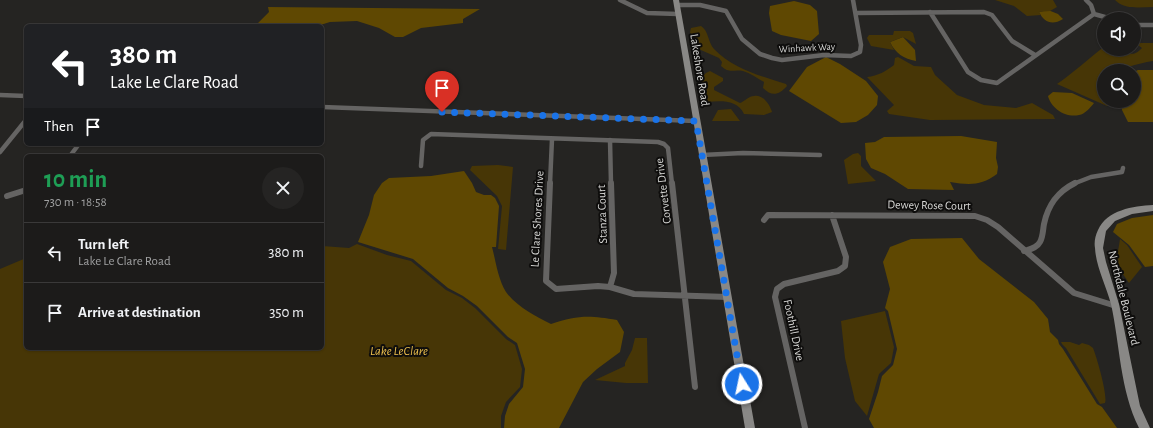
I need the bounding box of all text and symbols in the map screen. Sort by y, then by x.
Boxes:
map controls [1097,12,1141,108]
button: sound [1097,12,1141,56]
street label: Lakeshore Road [688,33,712,107]
icon: left [44,40,96,92]
text: 380 m [110,41,177,69]
street label: Winhawk Way [779,41,836,54]
button: search [1097,64,1141,108]
pin [425,71,459,112]
text: Lake Le Clare Road [110,74,238,92]
icon: arrive [431,77,453,99]
icon: arrive [82,116,104,138]
text: Then [44,119,74,134]
street label: Corvette Drive [653,157,673,225]
button: close [262,167,304,209]
text: 10 min [44,168,107,192]
street label: Le Clare Shores Drive [528,170,546,268]
street label: Stanza Court [595,184,609,244]
text: 730 m · 18:58 [44,196,107,209]
street label: Dewey Rose Court [887,198,971,213]
text: Turn left [78,237,129,252]
icon: left [44,242,66,264]
text: 380 m [268,245,304,260]
street label: Northdale Boulevard [1106,249,1142,347]
text: Lake Le Clare Road [78,255,171,268]
street label: Foothill Drive [782,298,806,362]
icon: arrive [44,302,66,324]
text: Arrive at destination [78,305,201,320]
text: 350 m [269,305,304,320]
water label: Lake LeClare [370,345,428,358]
position arrow [721,363,763,405]

